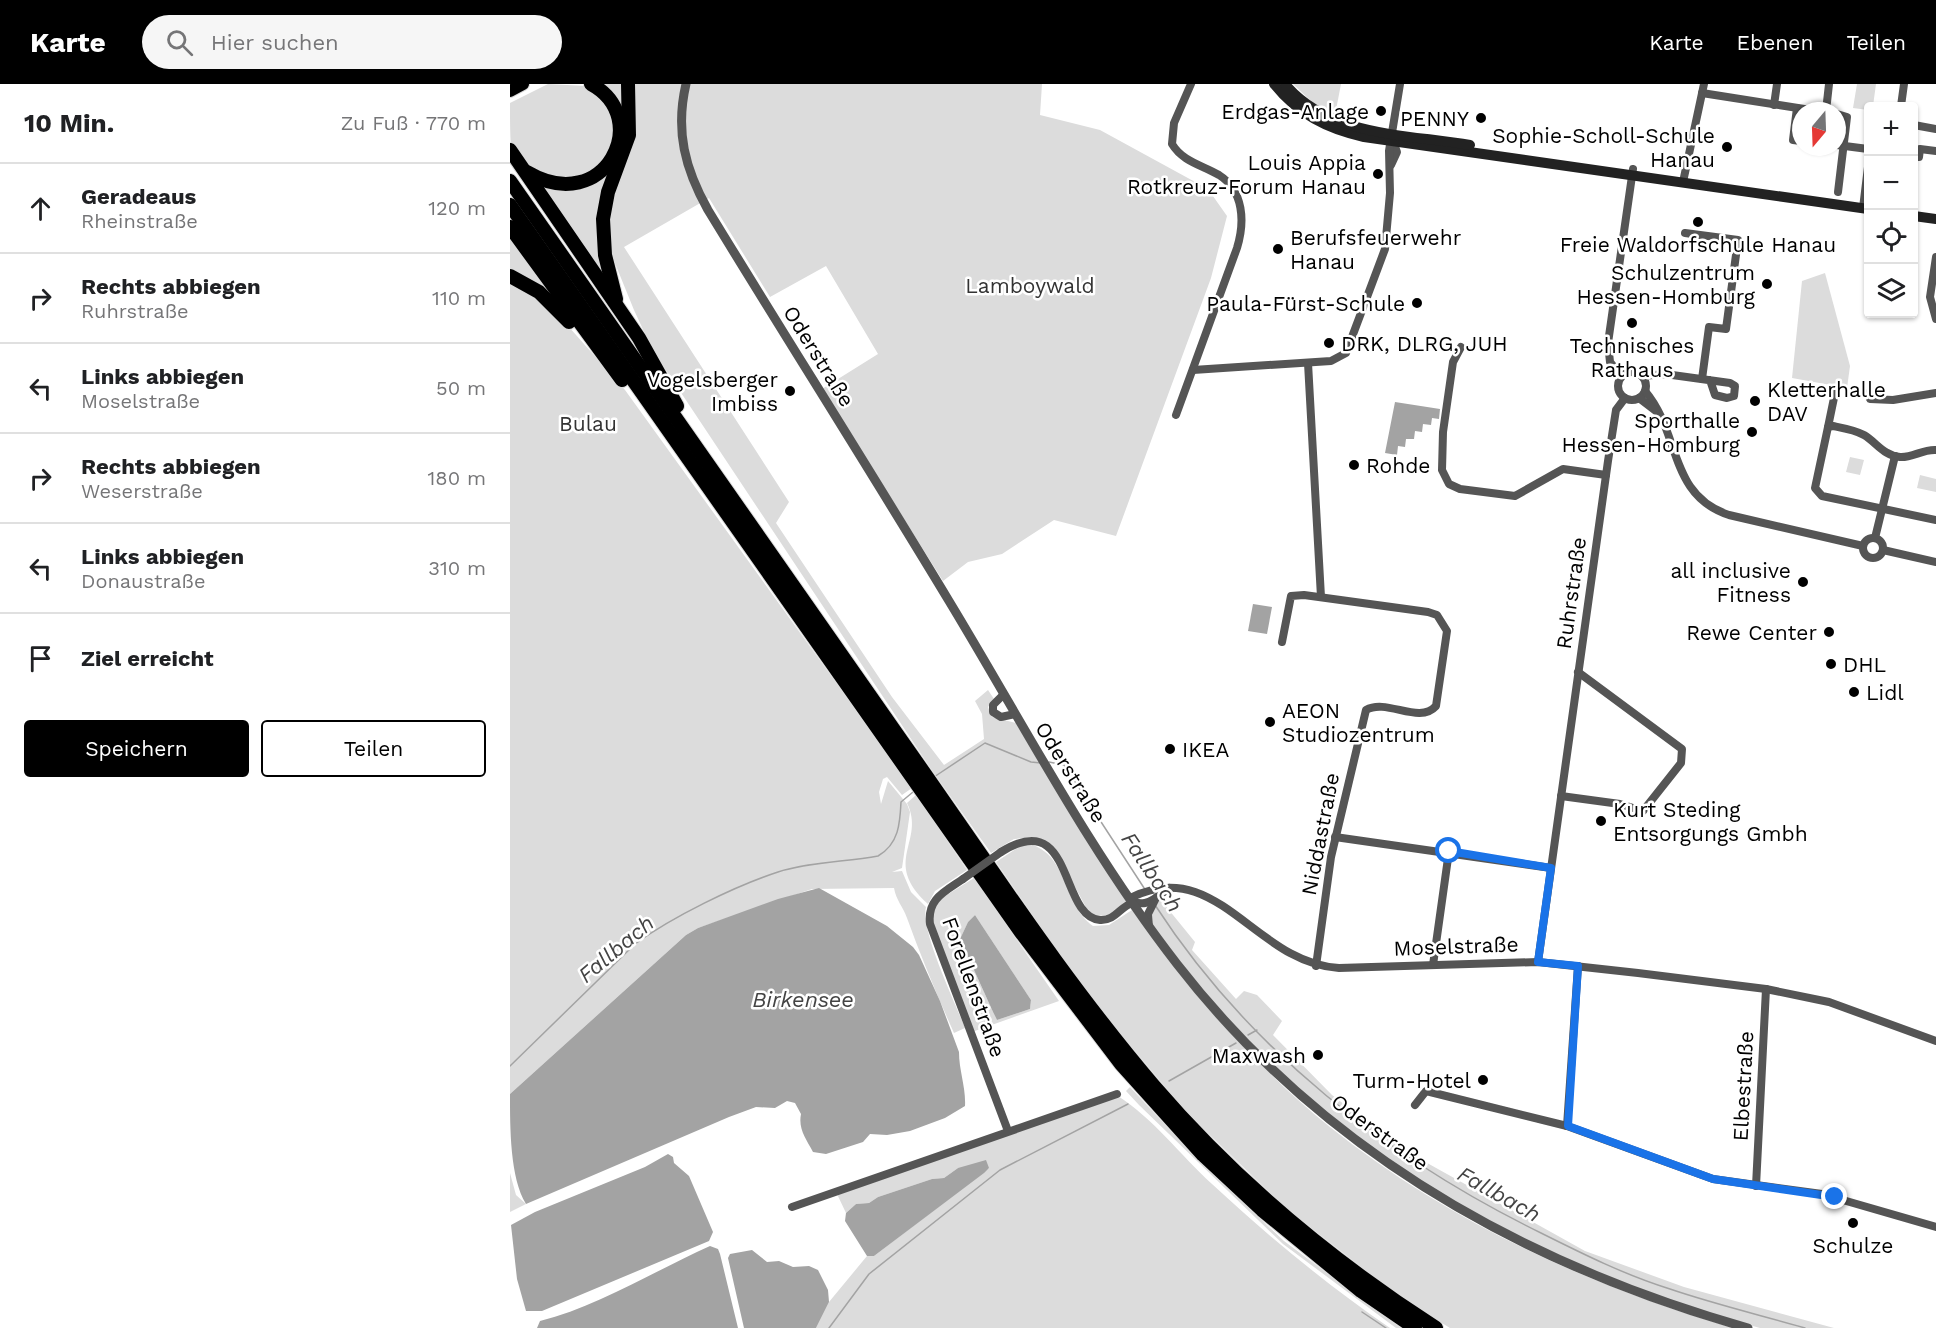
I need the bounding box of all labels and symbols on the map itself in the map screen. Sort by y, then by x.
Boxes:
place label: Erdgas-Anlage [1221,99,1369,124]
north arrow [1792,102,1846,156]
marker: Erdgas-Anlage [1374,104,1388,118]
place label: PENNY [1400,106,1469,131]
marker: PENNY [1474,111,1488,125]
place label: Sophie-Scholl-Schule Hanau [1492,123,1715,172]
marker: Sophie-Scholl-Schule Hanau [1720,140,1734,154]
place label: Louis Appia Rotkreuz-Forum Hanau [1127,150,1366,199]
marker: Louis Appia Rotkreuz-Forum Hanau [1371,167,1385,181]
marker: Freie Waldorfschule Hanau [1691,215,1705,229]
place label: Berufsfeuerwehr Hanau [1290,225,1462,274]
place label: Freie Waldorfschule Hanau [1560,232,1836,257]
marker: Berufsfeuerwehr Hanau [1271,242,1285,256]
place label: Schulzentrum Hessen-Homburg [1576,260,1756,309]
park label: Lamboywald [965,273,1095,298]
marker: Schulzentrum Hessen-Homburg [1760,277,1774,291]
place label: Paula-Fürst-Schule [1206,291,1405,316]
marker: Paula-Fürst-Schule [1410,296,1424,310]
street label: Oderstraße [778,301,860,411]
marker: Technisches Rathaus [1625,316,1639,330]
place label: DRK, DLRG, JUH [1341,331,1508,356]
place label: Technisches Rathaus [1570,333,1694,382]
marker: DRK, DLRG, JUH [1322,336,1336,350]
place label: Vogelsberger Imbiss [647,367,778,416]
place label: Kletterhalle DAV [1767,377,1886,426]
marker: Vogelsberger Imbiss [783,384,797,398]
marker: Kletterhalle DAV [1748,394,1762,408]
place label: Sporthalle Hessen-Homburg [1561,408,1741,457]
park label: Bulau [559,411,617,436]
marker: Sporthalle Hessen-Homburg [1745,425,1759,439]
place label: Rohde [1366,453,1431,478]
marker: Rohde [1347,458,1361,472]
street label: Ruhrstraße [1551,535,1591,651]
place label: all inclusive Fitness [1670,558,1791,607]
marker: all inclusive Fitness [1796,575,1810,589]
place label: Rewe Center [1686,620,1817,645]
marker: Rewe Center [1822,625,1836,639]
place label: DHL [1843,652,1886,677]
marker: DHL [1824,657,1838,671]
place label: Lidl [1866,680,1904,705]
marker: Lidl [1847,685,1861,699]
place label: AEON Studiozentrum [1282,698,1435,747]
marker: AEON Studiozentrum [1263,715,1277,729]
street label: Oderstraße [1030,717,1112,827]
place label: IKEA [1182,737,1229,762]
marker: IKEA [1163,742,1177,756]
street label: Niddastraße [1296,771,1344,897]
place label: Kurt Steding Entsorgungs Gmbh [1613,797,1808,846]
marker: Kurt Steding Entsorgungs Gmbh [1594,814,1608,828]
water label: Fallbach [1116,827,1188,917]
route start [1435,837,1461,863]
water label: Fallbach [573,910,659,988]
street label: Forellenstraße [937,913,1011,1061]
street label: Moselstraße [1393,931,1519,961]
water label: Birkensee [752,987,854,1012]
street label: Elbestraße [1728,1030,1758,1142]
place label: Maxwash [1212,1043,1306,1068]
marker: Maxwash [1311,1048,1325,1062]
place label: Turm-Hotel [1352,1068,1472,1093]
marker: Turm-Hotel [1476,1073,1490,1087]
street label: Oderstraße [1326,1088,1434,1176]
water label: Fallbach [1453,1161,1545,1227]
route end [1821,1183,1847,1209]
marker: Schulze [1846,1216,1860,1230]
place label: Schulze [1813,1233,1893,1258]

